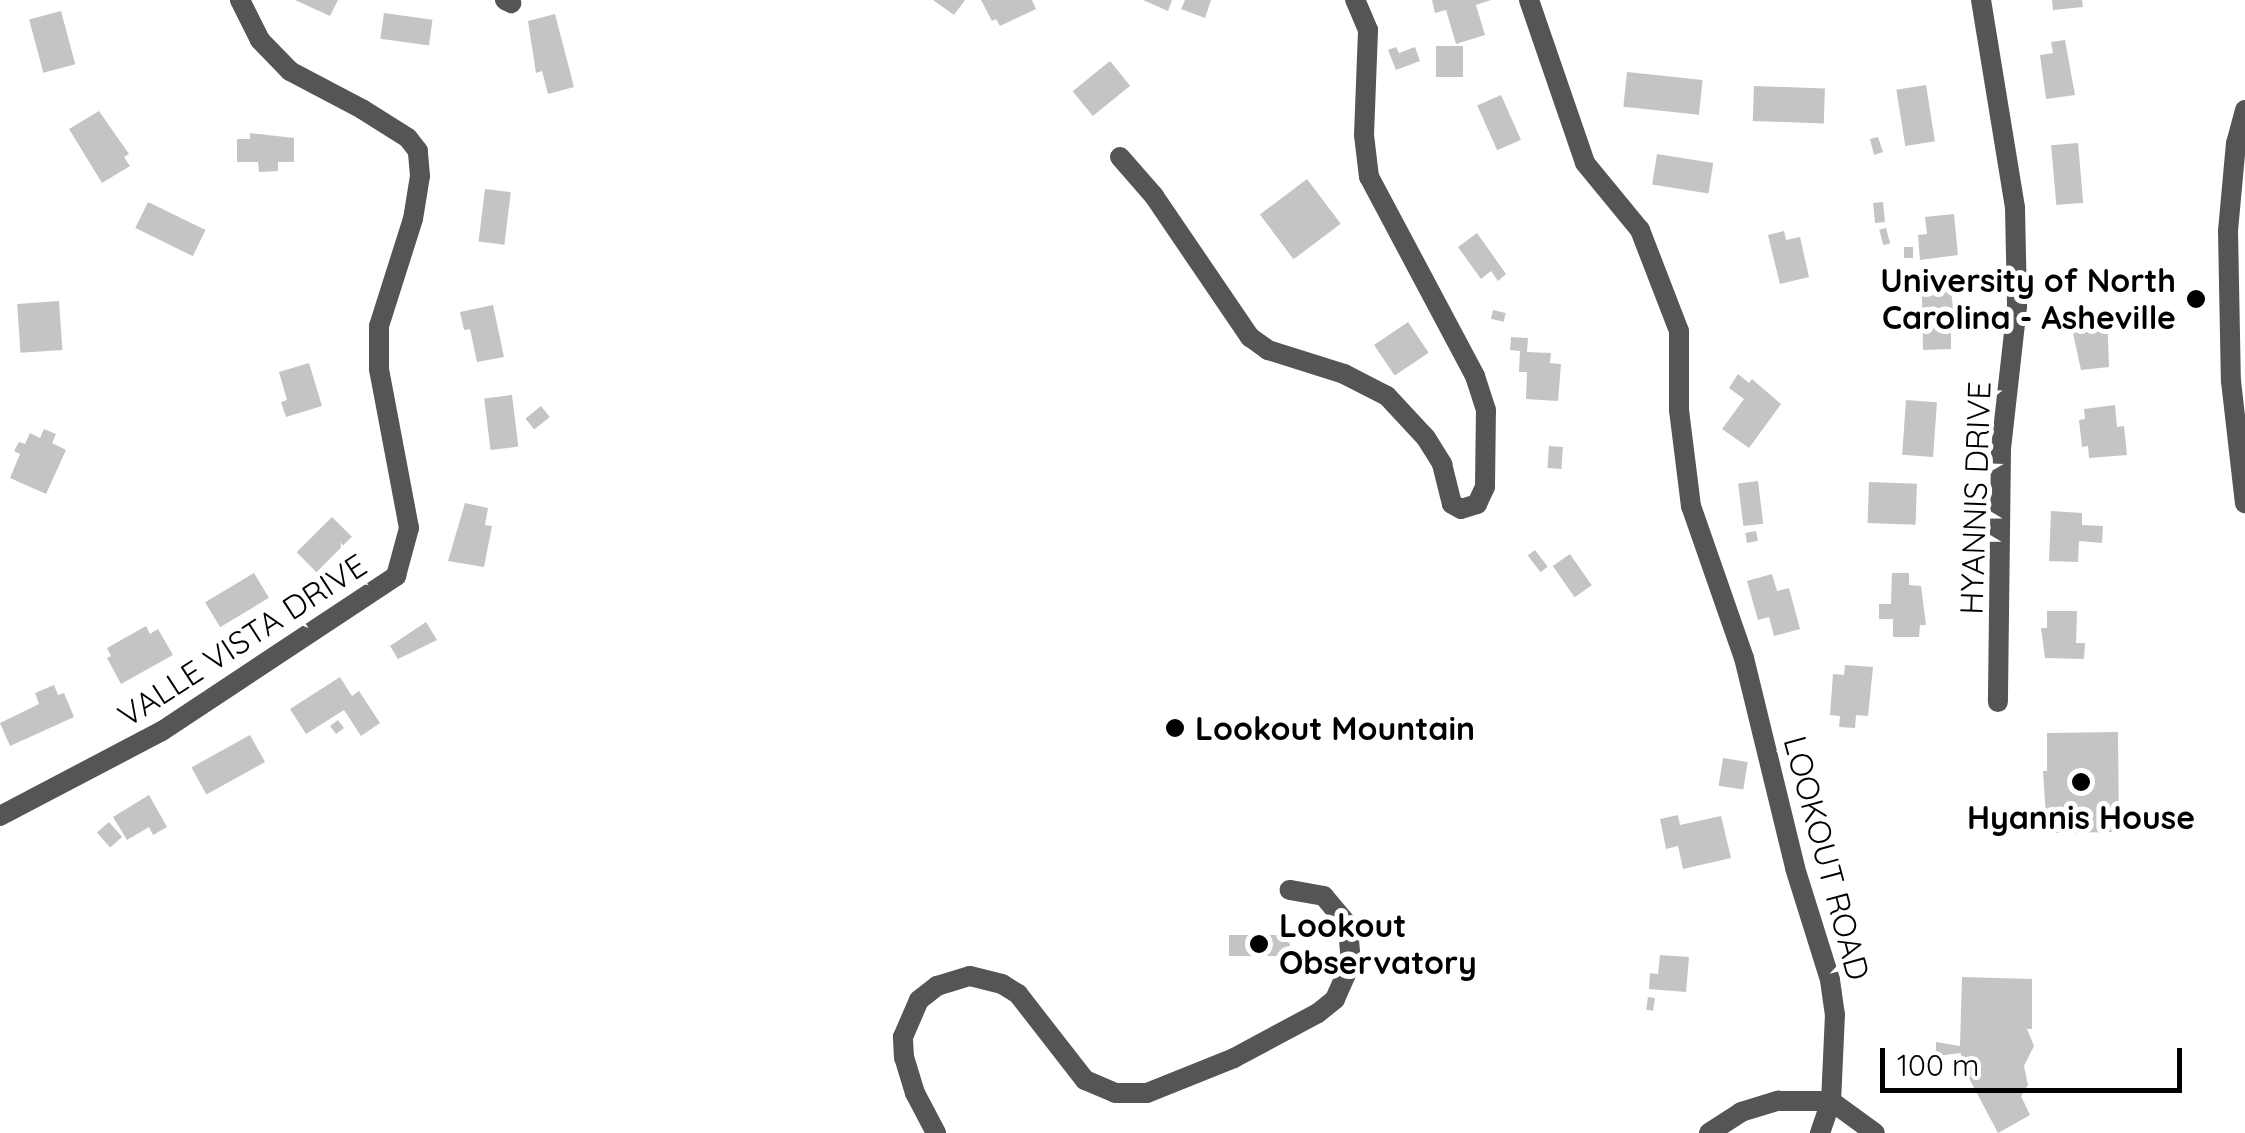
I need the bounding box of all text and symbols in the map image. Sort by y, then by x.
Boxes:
place label: University of North Carolina - Asheville [1880,262,2176,337]
marker: University of North Carolina - Asheville [2185,288,2207,310]
street label: HYANNIS DRIVE [1952,381,1998,615]
street label: VALLE VISTA DRIVE [111,545,373,735]
place label: Lookout Mountain [1195,709,1475,747]
marker: Lookout Mountain [1164,717,1186,739]
street label: LOOKOUT ROAD [1776,732,1878,984]
marker: Hyannis House [2070,771,2092,793]
place label: Hyannis House [1967,798,2195,836]
place label: Lookout Observatory [1279,907,1477,982]
marker: Lookout Observatory [1248,933,1270,955]
scale bar [1885,1028,2188,1090]
text: 100 m [1897,1046,1979,1084]

